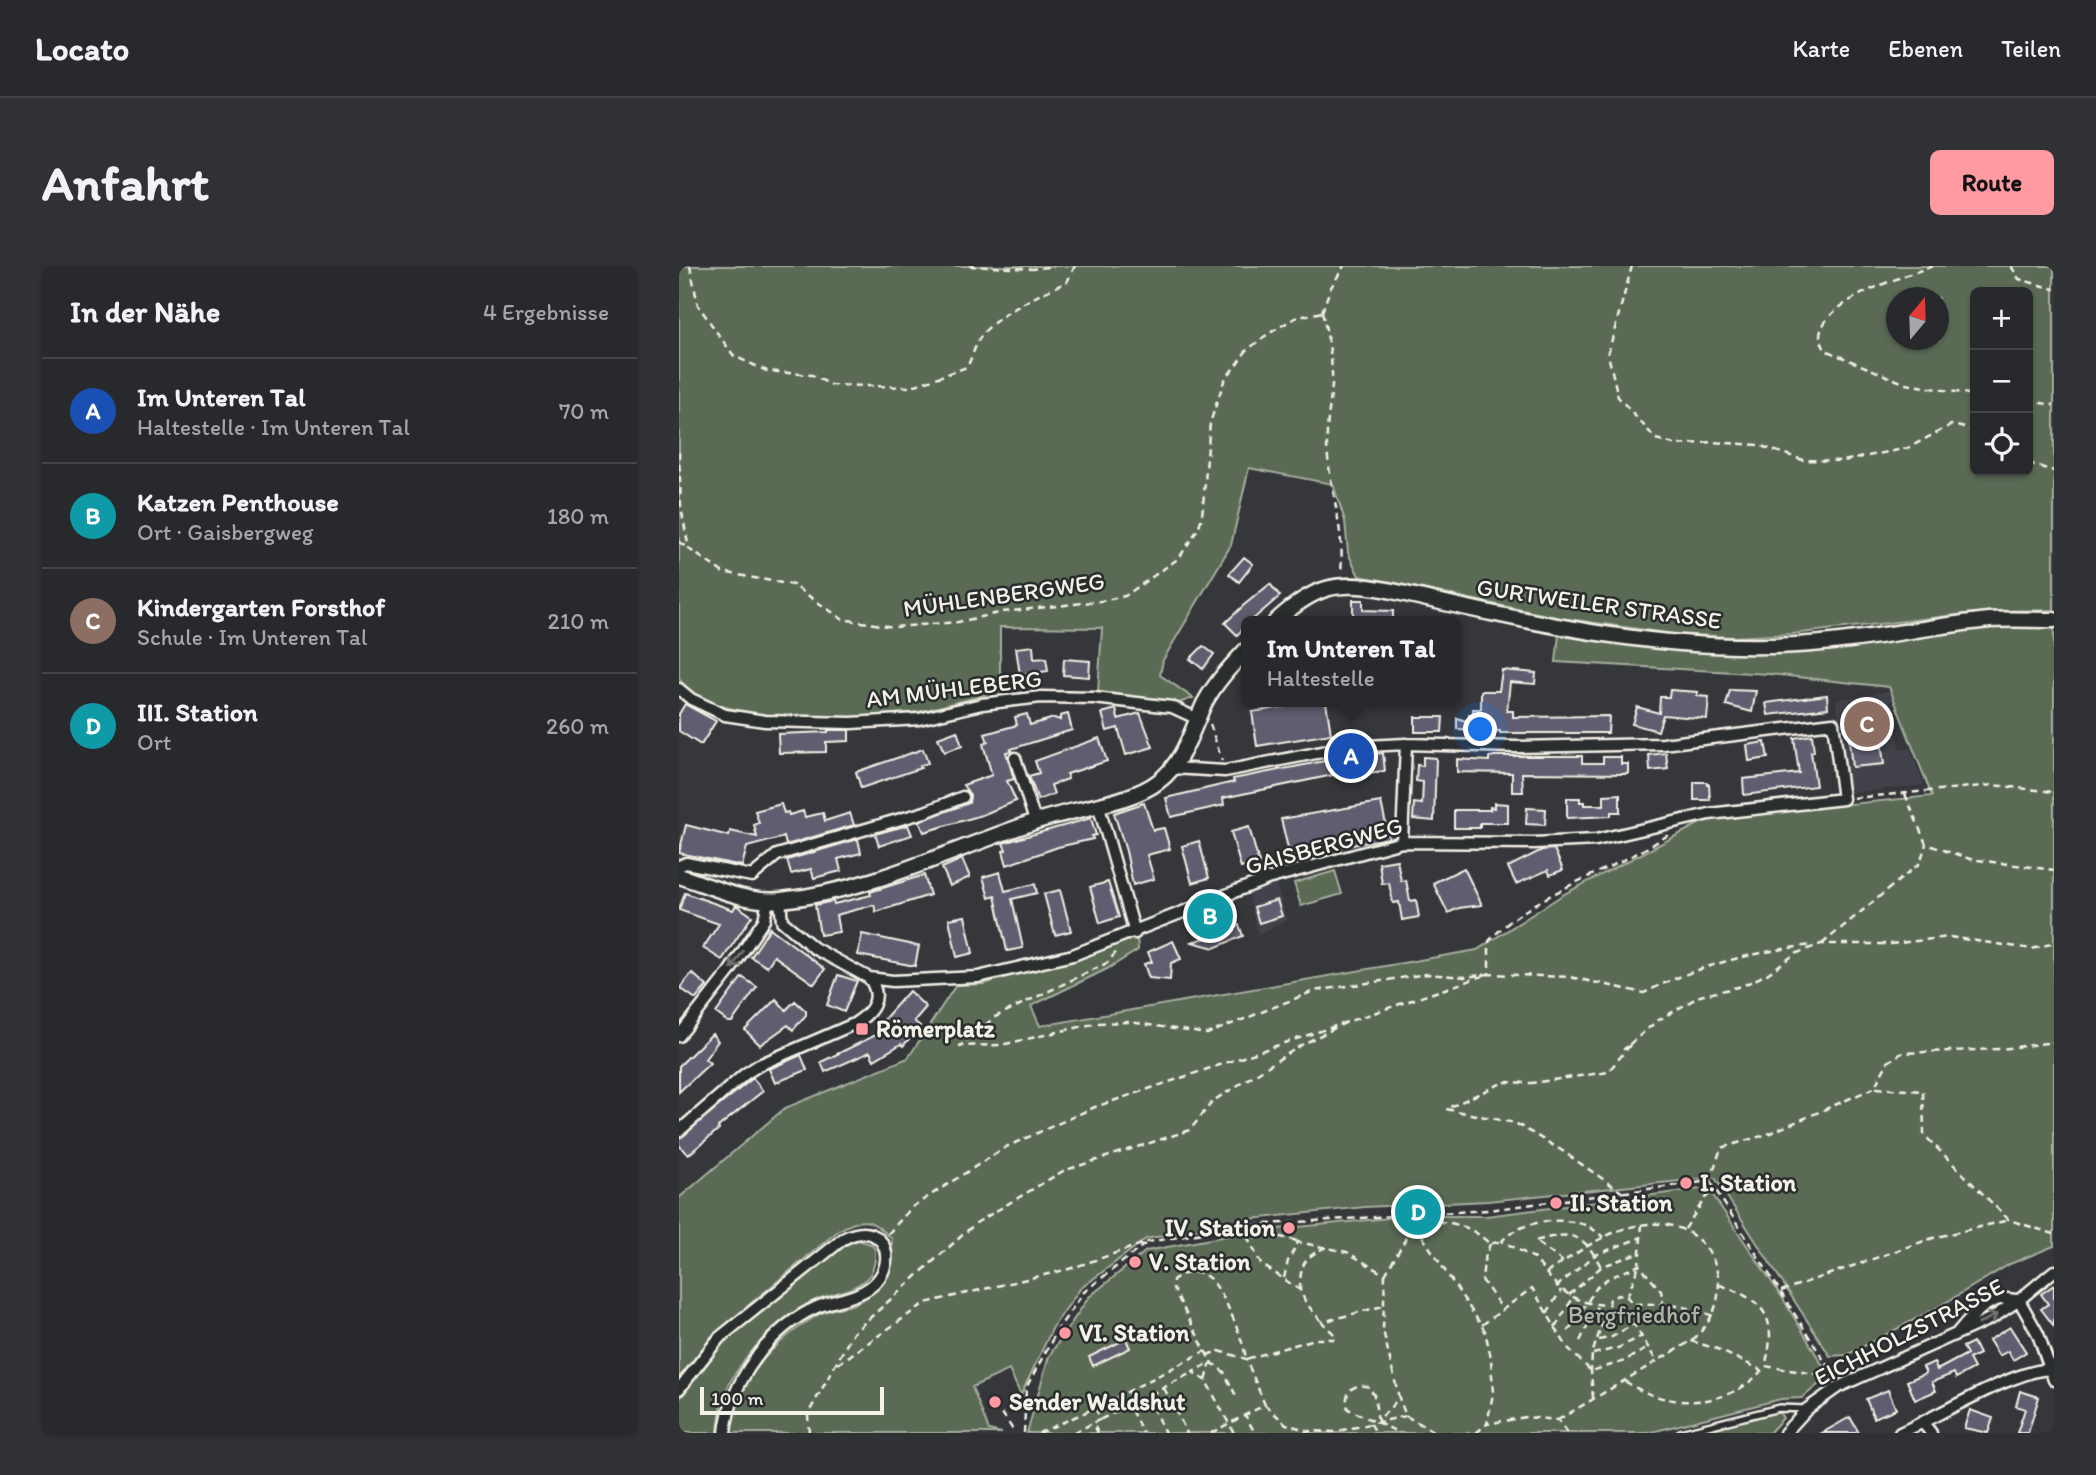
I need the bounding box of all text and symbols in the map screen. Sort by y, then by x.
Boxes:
text: Locato [35,29,129,68]
text: Karte [1792,34,1850,63]
text: Ebenen [1888,34,1963,63]
text: Teilen [2001,34,2061,63]
button: Route [1930,150,2054,215]
text: Anfahrt [42,153,209,212]
north arrow [1886,287,1949,350]
map controls [1970,287,2033,476]
button: + [1970,287,2033,350]
text: In der Nähe [70,293,220,330]
text: 4 Ergebnisse [483,298,609,326]
button: − [1970,350,2033,413]
text: Im Unteren Tal [137,381,306,413]
text: A [86,397,100,425]
text: 70 m [559,397,609,425]
text: Haltestelle · Im Unteren Tal [137,413,410,441]
button: locate [1970,413,2033,476]
text: Katzen Penthouse [137,486,339,518]
text: B [86,502,100,530]
text: 180 m [547,502,609,530]
text: Ort · Gaisbergweg [137,518,314,546]
street label: MÜHLENBERGWEG [901,566,1107,623]
street label: GURTWEILER STRASSE [1475,572,1723,635]
text: Kindergarten Forsthof [137,591,385,623]
text: C [86,607,100,635]
text: 210 m [548,607,609,635]
popup [1241,616,1461,707]
text: Schule · Im Unteren Tal [137,623,368,651]
text: Im Unteren Tal [1267,632,1435,664]
street label: AM MÜHLEBERG [864,663,1043,714]
text: Haltestelle [1267,664,1375,692]
text: III. Station [137,696,258,728]
pin: C [1844,698,1890,750]
text: D [85,712,101,740]
text: 260 m [546,712,609,740]
your location [1463,712,1497,746]
text: Ort [137,728,171,756]
pin: A [1328,730,1374,782]
street label: GAISBERGWEG [1242,811,1406,880]
pin: B [1187,890,1233,942]
one-way arrow [730,950,744,970]
place label: Römerplatz [876,1014,996,1044]
marker: Römerplatz [854,1021,870,1037]
place label: I. Station [1700,1168,1797,1197]
marker: I. Station [1678,1175,1694,1191]
pin: D [1395,1186,1441,1238]
place label: II. Station [1570,1188,1673,1217]
marker: II. Station [1548,1195,1564,1211]
place label: IV. Station [1165,1213,1275,1242]
marker: IV. Station [1281,1220,1297,1236]
place label: V. Station [1149,1247,1251,1276]
marker: V. Station [1127,1254,1143,1270]
street label: EICHHOLZSTRASSE [1809,1271,2008,1392]
park label: Bergfriedhof [1568,1300,1701,1329]
one-way arrow [1977,1312,1998,1325]
place label: VI. Station [1079,1318,1190,1347]
marker: VI. Station [1057,1325,1073,1341]
scale bar [700,1384,884,1416]
text: 100 m [711,1387,763,1410]
place label: Sender Waldshut [1009,1387,1185,1416]
marker: Sender Waldshut [987,1394,1003,1410]

